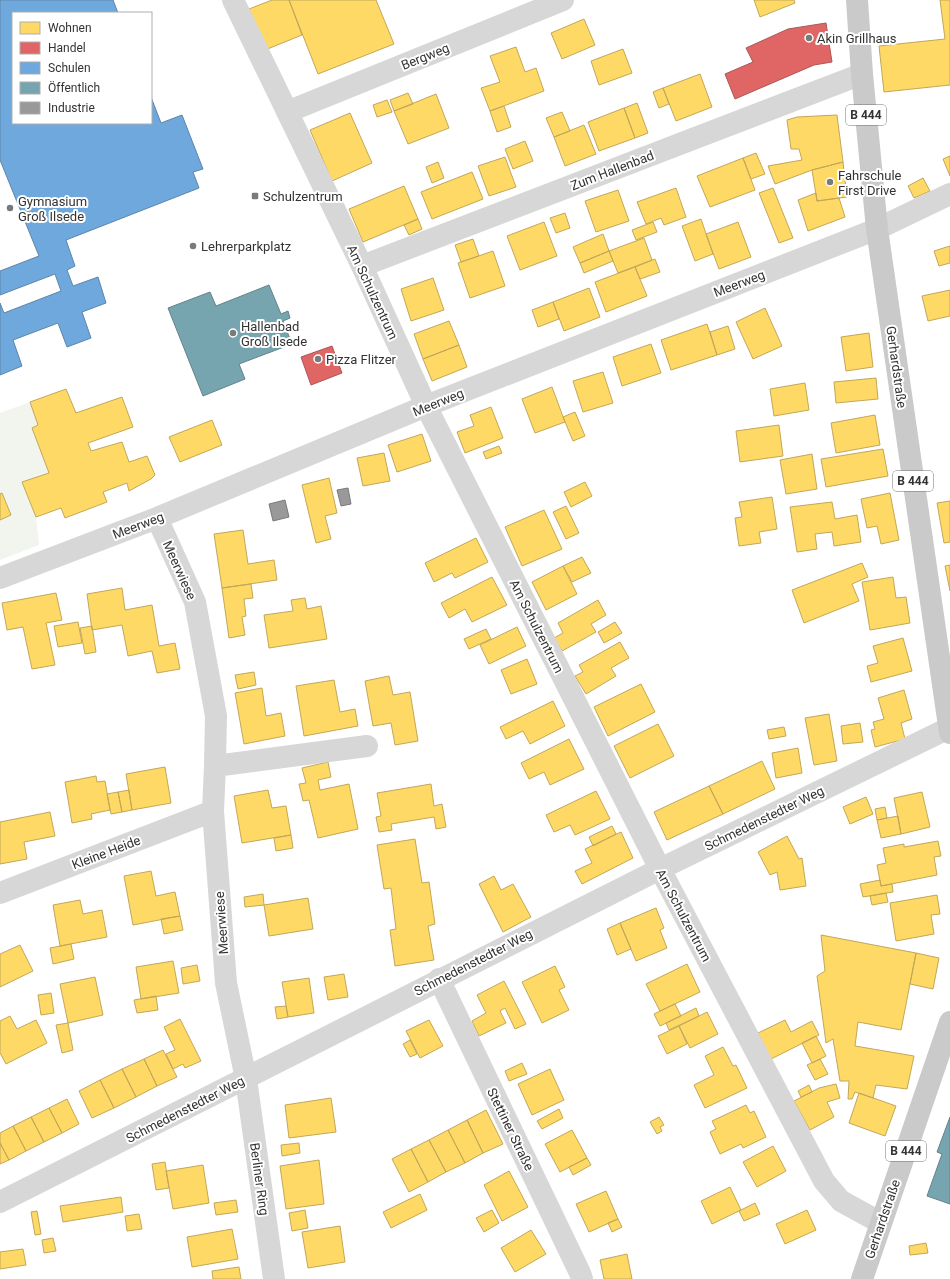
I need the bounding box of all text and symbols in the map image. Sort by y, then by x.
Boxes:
legend [12,12,152,124]
text: Wohnen [48,21,92,35]
place label: Akin Grillhaus [817,31,897,46]
marker: Akin Grillhaus [804,33,814,43]
street label: Bergweg [399,40,451,73]
text: Handel [48,41,86,55]
text: Schulen [48,61,91,75]
text: Öffentlich [48,80,100,95]
text: Industrie [48,101,95,115]
road number: B 444 [846,105,886,125]
street label: Zum Hallenbad [568,148,656,193]
place label: Fahrschule First Drive [838,168,902,198]
marker: Fahrschule First Drive [825,177,835,187]
place label: Schulzentrum [263,189,343,204]
marker: Schulzentrum [250,191,260,201]
place label: Gymnasium Groß Ilsede [18,194,87,224]
marker: Gymnasium Groß Ilsede [5,203,15,213]
place label: Lehrerparkplatz [201,239,292,254]
marker: Lehrerparkplatz [188,241,198,251]
street label: Am Schulzentrum [344,242,401,342]
street label: Meerweg [711,267,767,300]
place label: Hallenbad Groß Ilsede [241,319,307,349]
street label: Gerhardstraße [883,325,910,409]
marker: Hallenbad Groß Ilsede [228,328,238,338]
place label: Pizza Flitzer [326,352,397,367]
marker: Pizza Flitzer [313,354,323,364]
street label: Meerweg [411,385,466,419]
road number: B 444 [893,471,933,491]
street label: Meerweg [110,509,166,542]
street label: Meerwiese [160,538,199,602]
street label: Am Schulzentrum [507,577,567,675]
street label: Schmedenstedter Weg [702,783,826,854]
street label: Kleine Heide [70,832,143,872]
street label: Am Schulzentrum [653,866,714,964]
street label: Meerwiese [212,891,231,955]
street label: Schmedenstedter Weg [412,926,535,999]
street label: Schmedenstedter Weg [124,1073,247,1146]
street label: Stettiner Straße [484,1085,537,1173]
road number: B 444 [886,1141,926,1161]
street label: Berliner Ring [247,1142,272,1216]
street label: Gerhardstraße [862,1177,903,1261]

